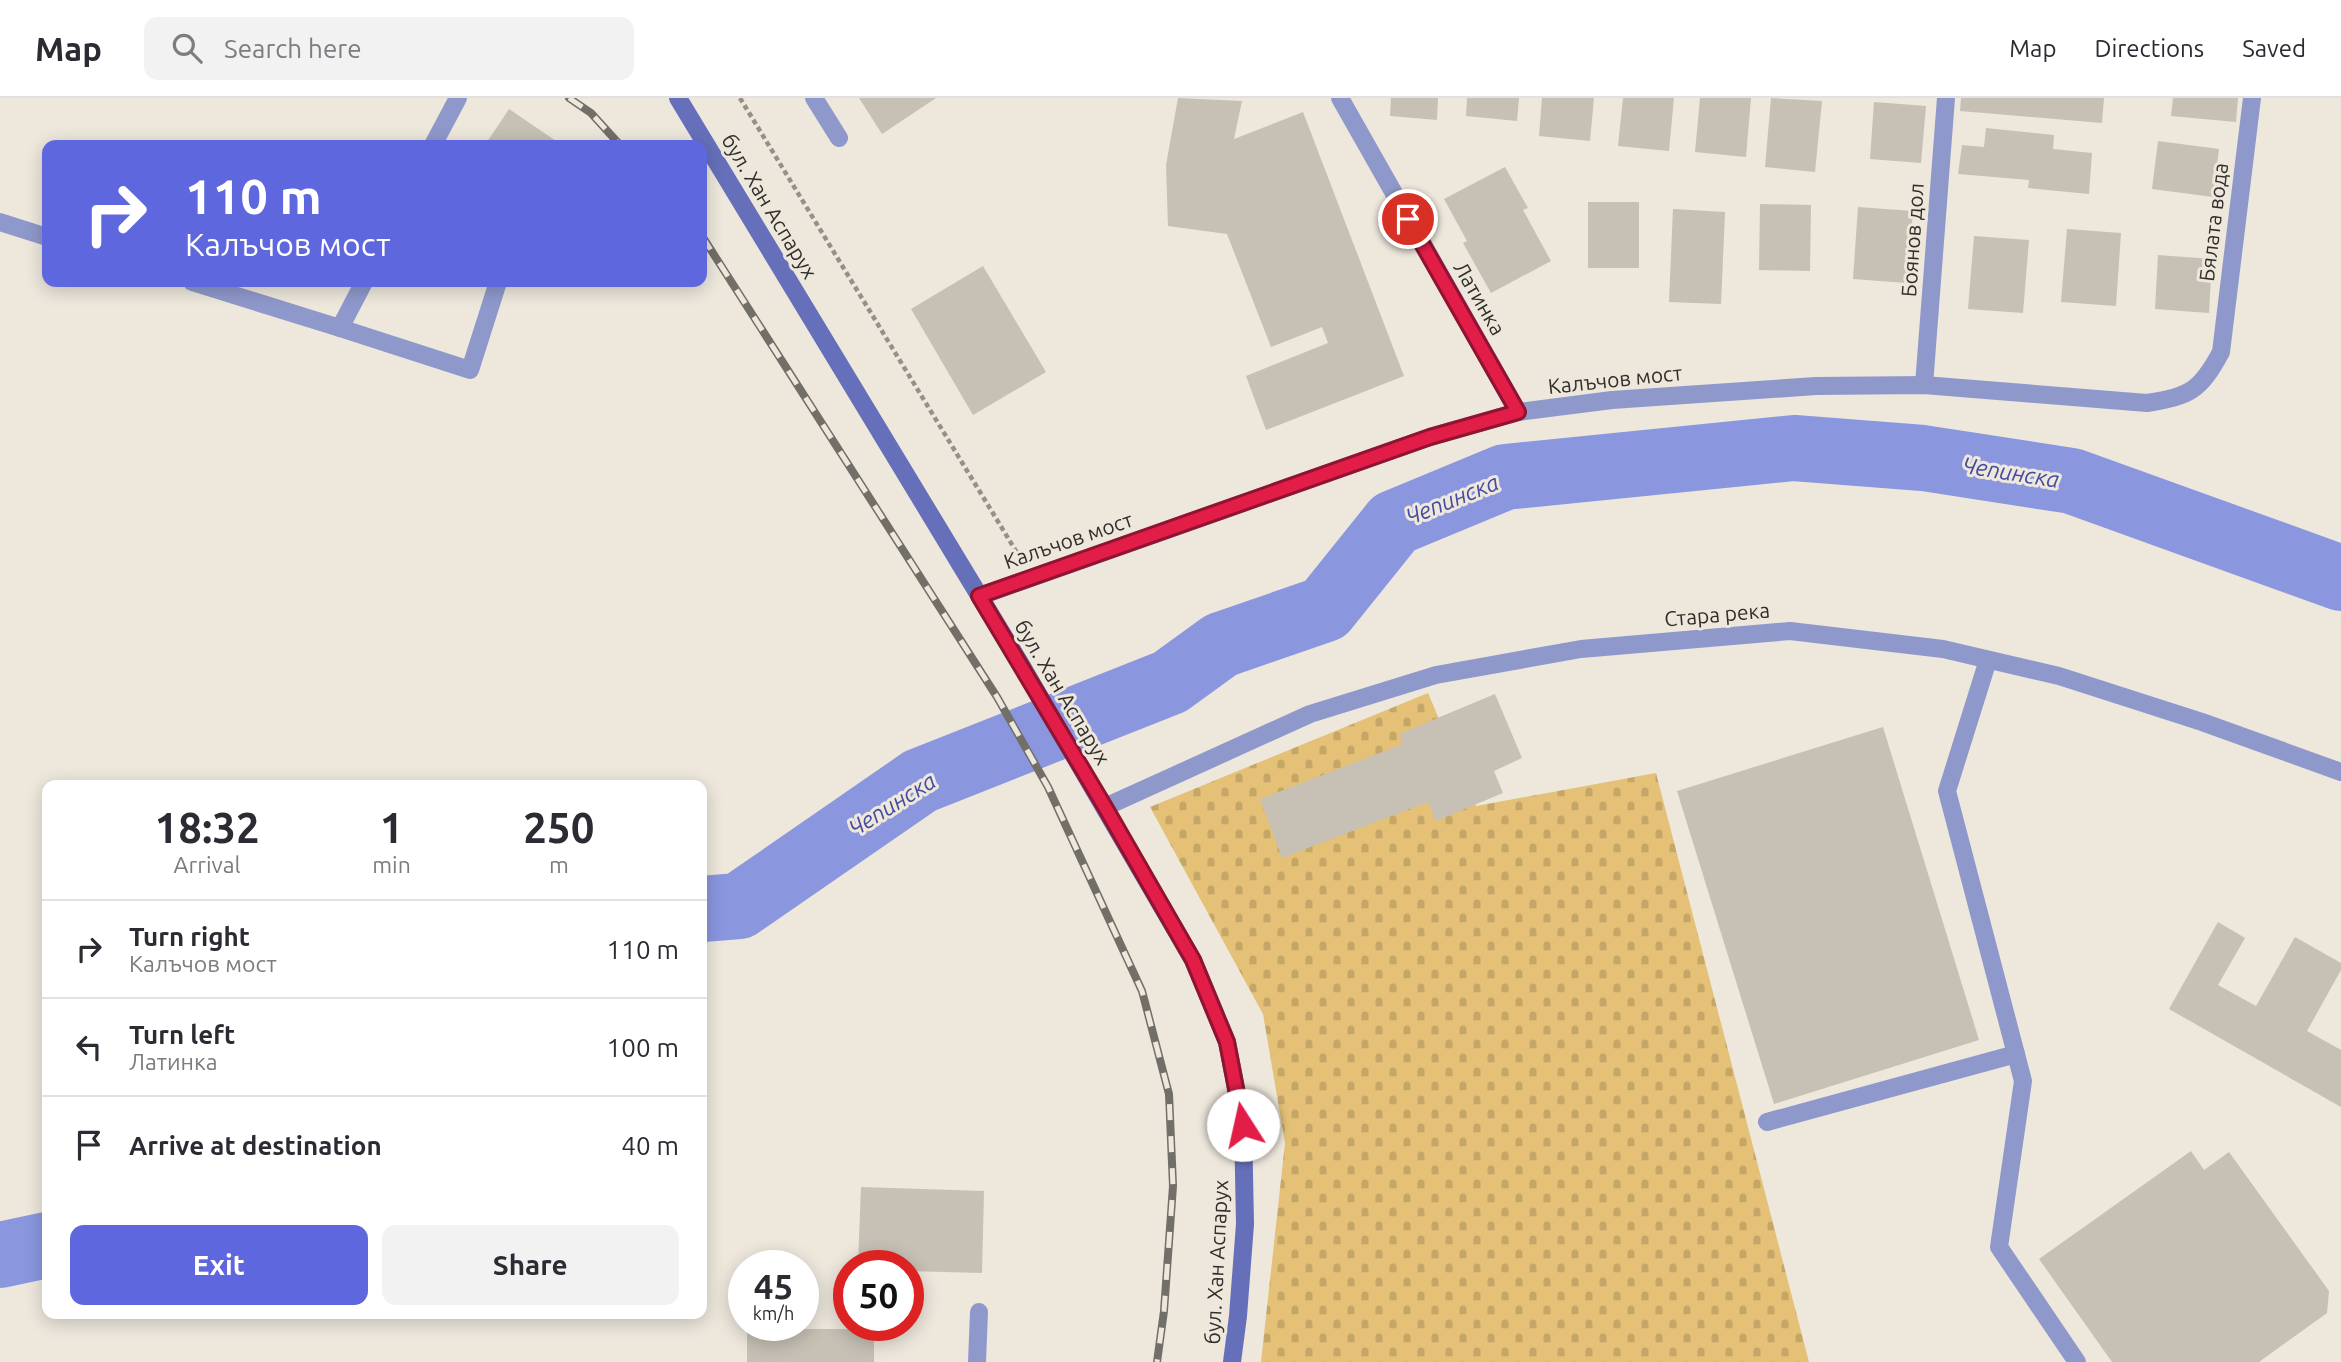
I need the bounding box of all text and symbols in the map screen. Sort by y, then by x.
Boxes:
search box [144,17,634,80]
icon: search [168,29,206,67]
text: Map [35,30,102,67]
text: Search here [224,34,362,63]
text: Map [2009,35,2056,62]
text: Directions [2094,35,2204,62]
text: Saved [2242,35,2306,62]
street label: бул. Хан Аспарух [717,129,823,283]
street label: Бялата вода [2194,161,2232,283]
icon: right [70,168,161,259]
text: 110 m [185,168,322,223]
street label: Боянов дол [1896,182,1928,298]
pin [1378,189,1438,249]
icon: arrive [1389,200,1427,238]
text: Калъчов мост [185,226,390,262]
street label: Латинка [1449,257,1511,339]
street label: Калъчов мост [1547,360,1684,398]
water label: Чепинска [1961,452,2061,492]
water label: Чепинска [1402,469,1502,529]
street label: Калъчов мост [1000,506,1136,573]
street label: Стара река [1663,597,1771,631]
street label: бул. Хан Аспарух [1010,615,1116,769]
water label: Чепинска [844,768,940,840]
text: 18:32 [155,804,260,851]
text: 1 [380,804,403,851]
text: 250 [523,804,594,851]
text: Arrival [174,852,241,877]
text: min [372,852,411,877]
text: m [549,852,569,877]
text: Turn right [129,922,250,951]
icon: right [70,930,108,968]
text: 110 m [607,935,679,964]
text: Калъчов мост [129,951,277,976]
text: Turn left [129,1020,235,1049]
icon: left [70,1028,108,1066]
text: 100 m [607,1033,679,1062]
text: Латинка [129,1049,218,1074]
position arrow [1206,1088,1280,1162]
icon: arrive [70,1126,108,1164]
text: Arrive at destination [129,1131,382,1160]
text: 40 m [621,1131,679,1160]
street label: бул. Хан Аспарух [1200,1179,1232,1345]
button: Exit [70,1225,368,1305]
button: Share [382,1225,679,1305]
speed limit sign: 50 [833,1250,924,1341]
text: 45 [754,1266,793,1306]
text: km/h [753,1303,794,1323]

